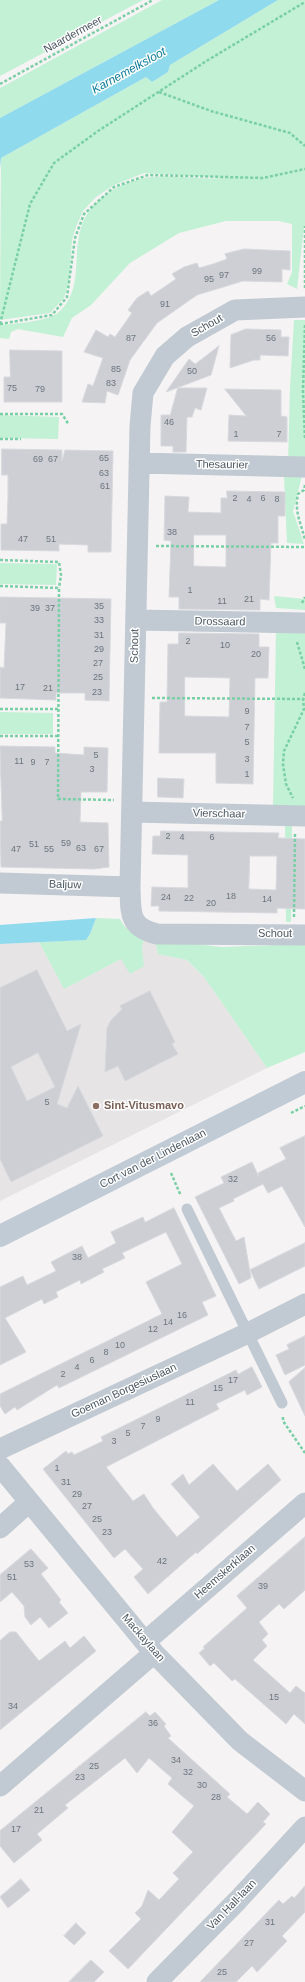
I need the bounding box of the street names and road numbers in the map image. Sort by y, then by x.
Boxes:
street label: Naardermeer [41,14,105,56]
street label: Schout [189,312,225,340]
street label: Thesaurier [196,458,248,472]
street label: Drossaard [195,615,245,629]
street label: Schout [128,629,142,663]
street label: Vierschaar [193,807,245,821]
street label: Baljuw [49,878,81,892]
street label: Schout [258,927,292,941]
street label: Cort van der Lindenlaan [98,1126,208,1192]
street label: Goeman Borgesiuslaan [69,1361,179,1421]
street label: Heemskerklaan [192,1542,258,1602]
street label: Mackaylaan [119,1612,167,1664]
street label: Van Hall-laan [205,1877,259,1933]

